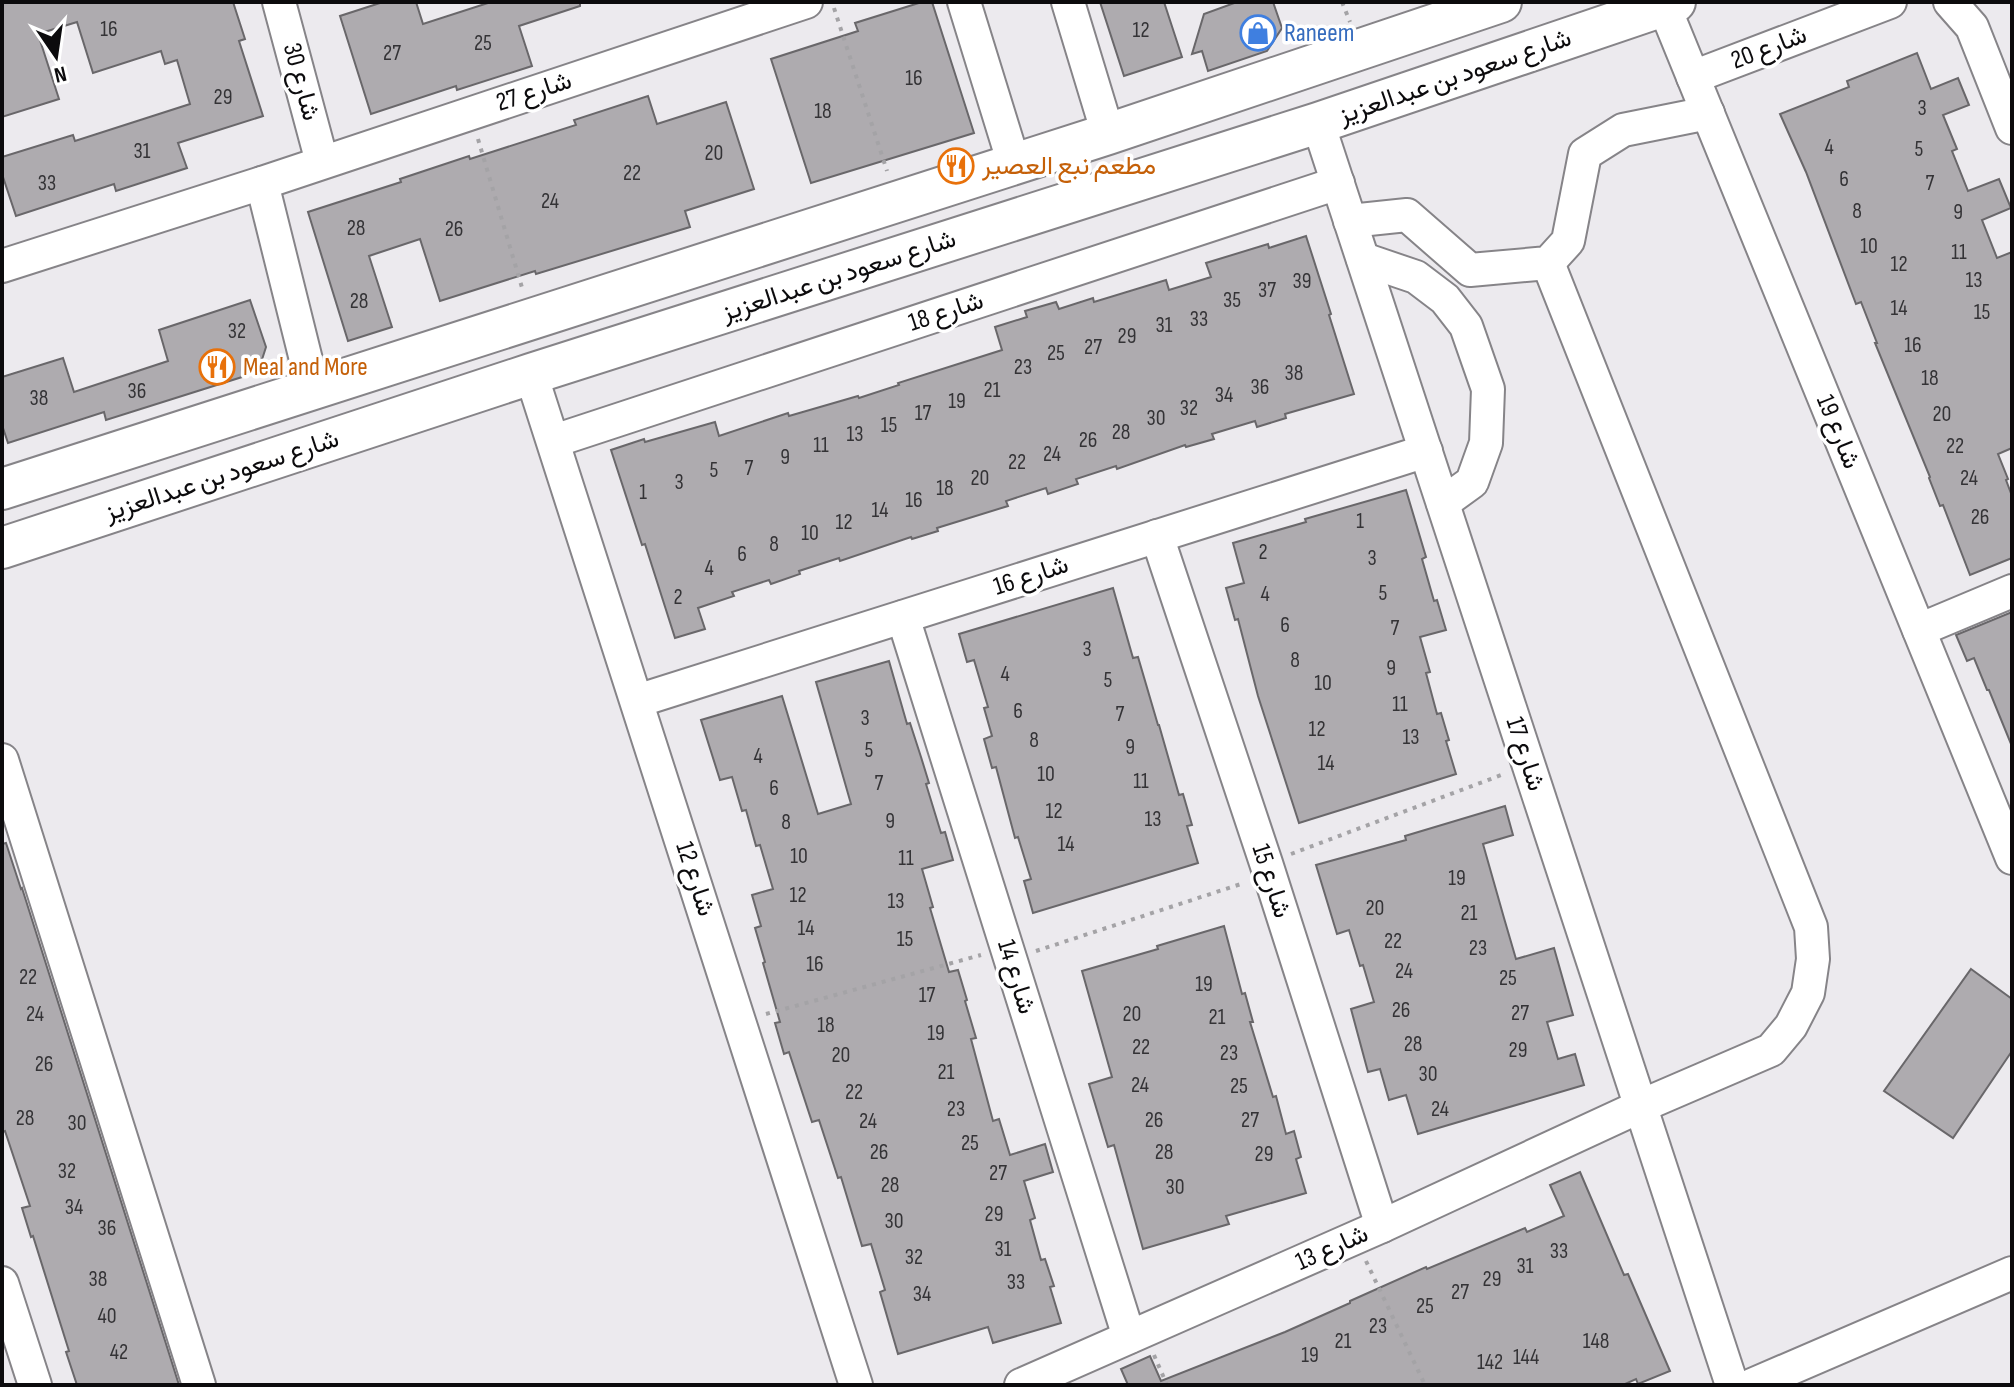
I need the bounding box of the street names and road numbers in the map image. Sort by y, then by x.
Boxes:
street label: شارع 20 [1727,19,1812,78]
street label: شارع سعود بن عبدالعزيز [1333,23,1576,133]
street label: شارع 30 [275,40,326,124]
street label: شارع 27 [492,65,576,120]
street label: شارع سعود بن عبدالعزيز [717,224,960,330]
street label: شارع 18 [905,285,988,340]
street label: شارع 19 [1808,390,1867,474]
street label: شارع سعود بن عبدالعزيز [100,424,343,530]
street label: شارع 16 [990,549,1073,604]
street label: شارع 17 [1498,713,1551,795]
street label: شارع 12 [667,838,722,920]
street label: شارع 15 [1244,840,1297,922]
street label: شارع 14 [989,936,1042,1018]
street label: شارع 13 [1291,1218,1374,1279]

